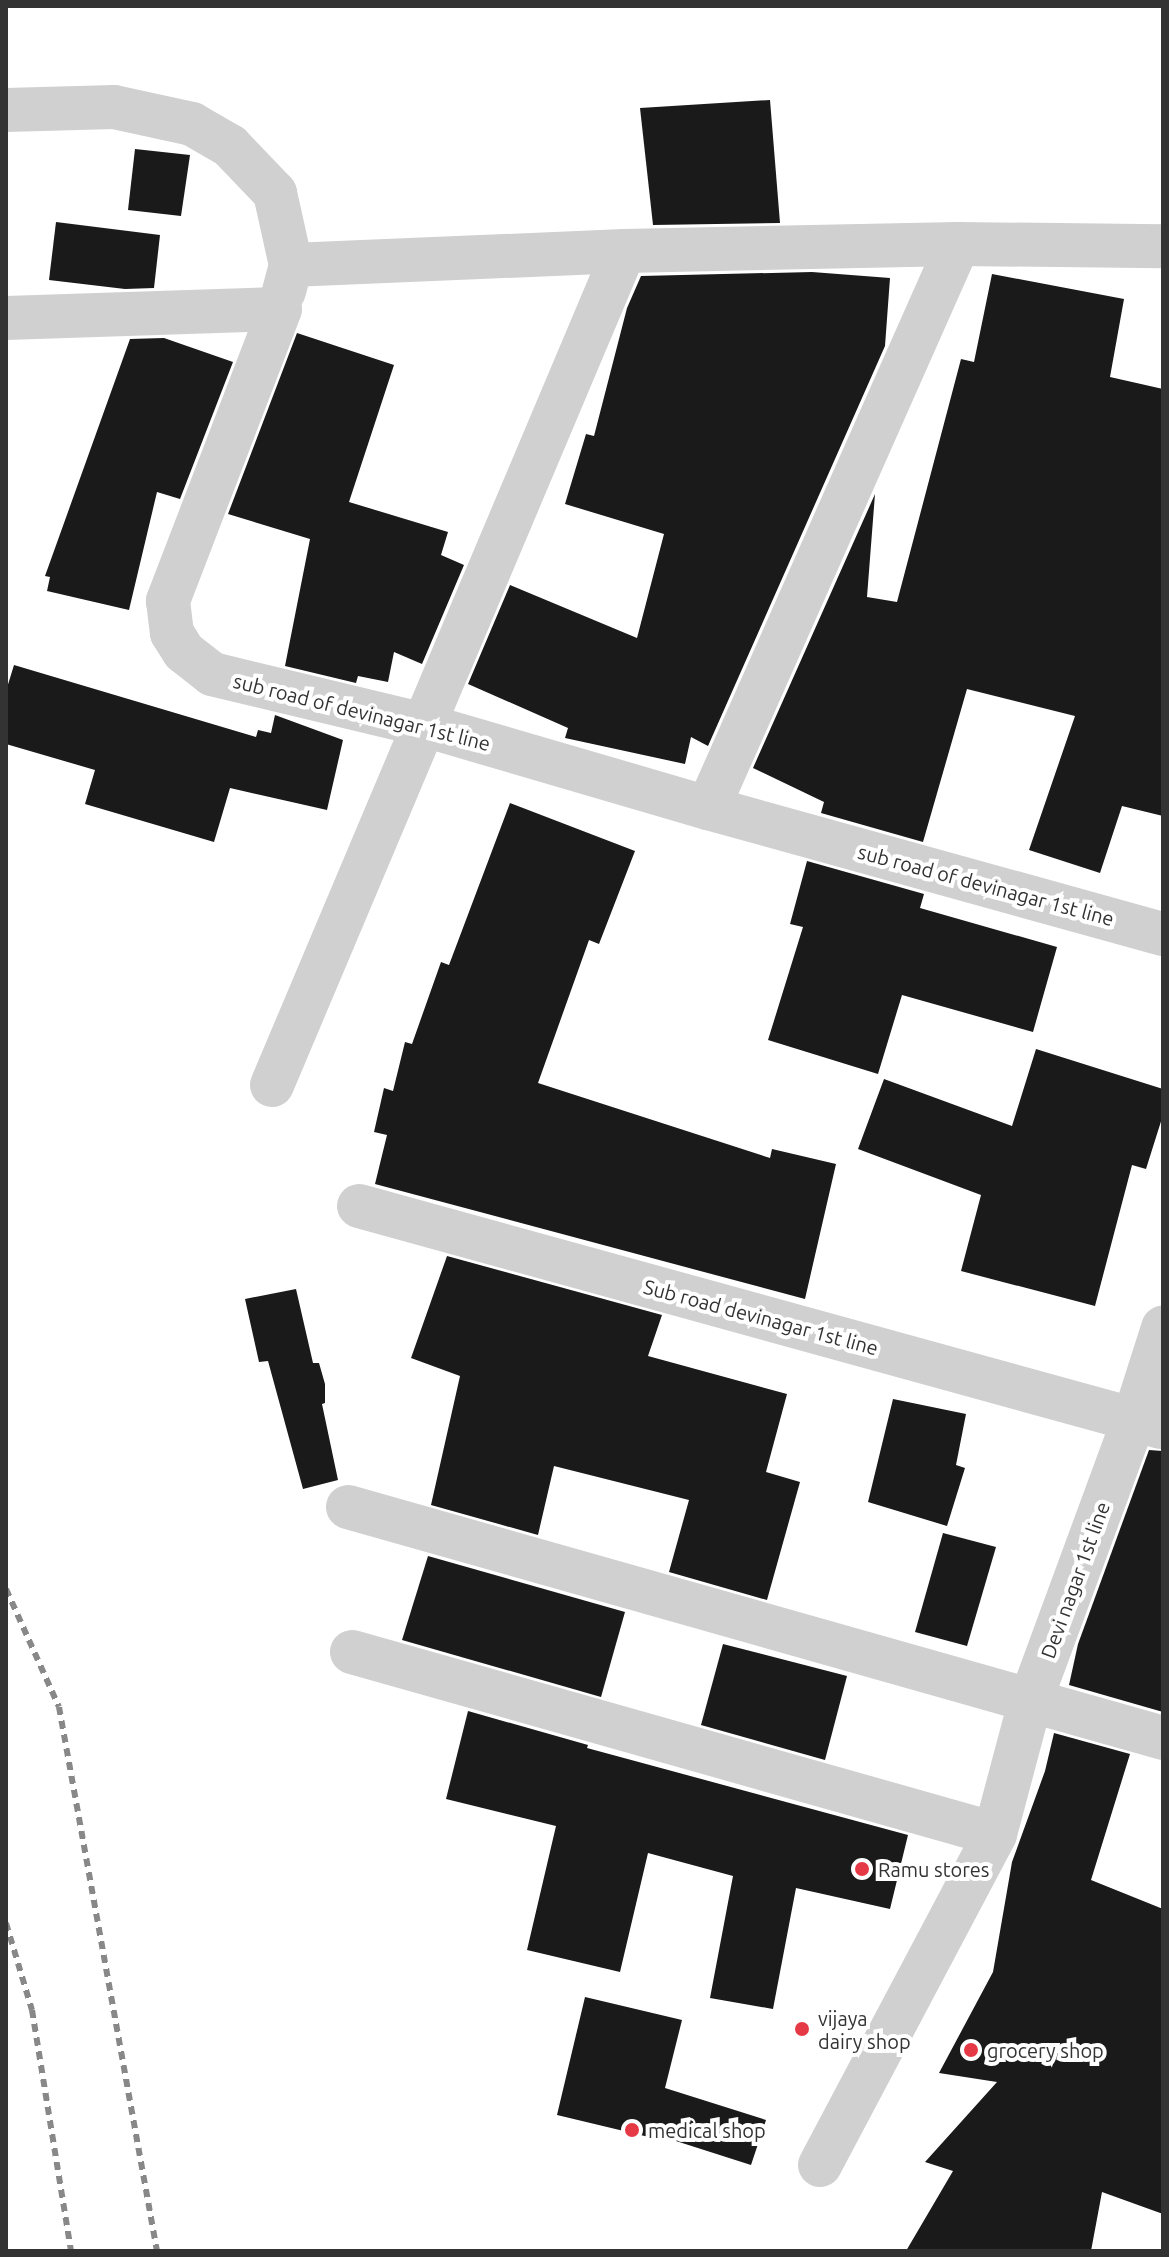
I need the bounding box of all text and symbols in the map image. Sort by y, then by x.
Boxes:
street label: sub road of devinagar 1st line [231,668,493,756]
street label: sub road of devinagar 1st line [855,839,1117,931]
street label: Sub road devinagar 1st line [641,1274,881,1360]
street label: Devi nagar 1st line [1036,1498,1114,1662]
place label: Ramu stores [878,1857,989,1881]
marker: Ramu stores [853,1860,871,1878]
place label: vijaya dairy shop [818,2006,911,2053]
marker: vijaya dairy shop [793,2020,811,2038]
place label: grocery shop [987,2038,1104,2062]
marker: grocery shop [962,2041,980,2059]
place label: medical shop [648,2118,766,2142]
marker: medical shop [623,2121,641,2139]

